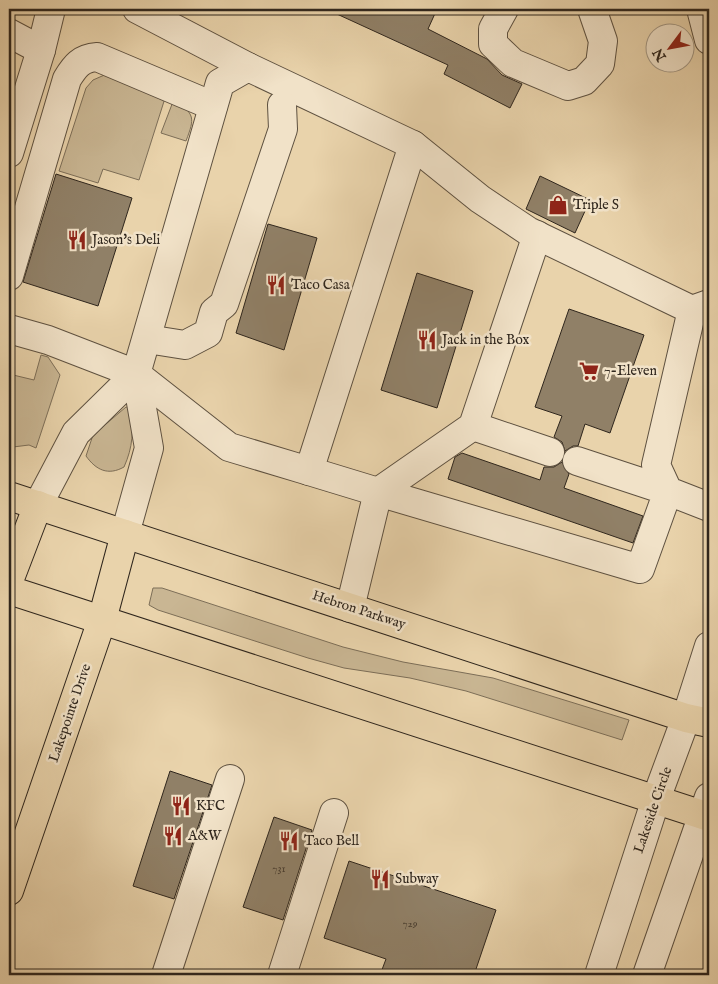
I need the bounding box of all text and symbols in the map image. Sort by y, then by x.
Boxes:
north arrow [646,22,696,72]
text: N [649,44,671,65]
shop icon: Triple S [547,194,569,216]
place label: Triple S [573,196,619,214]
restaurant icon: Jason's Deli [66,229,88,251]
place label: Jason's Deli [90,231,161,249]
restaurant icon: Taco Casa [265,274,287,296]
place label: Taco Casa [291,276,351,294]
restaurant icon: Jack in the Box [416,329,438,351]
place label: Jack in the Box [440,331,530,349]
supermarket icon: 7-Eleven [578,360,600,382]
place label: 7-Eleven [604,362,658,380]
street label: Hebron Parkway [310,586,408,634]
street label: Lakepointe Drive [45,661,95,765]
street label: Lakeside Circle [630,764,676,856]
restaurant icon: KFC [170,795,192,817]
place label: KFC [196,797,225,815]
restaurant icon: A&W [162,825,184,847]
place label: A&W [187,827,222,845]
restaurant icon: Taco Bell [278,830,300,852]
place label: Taco Bell [304,832,359,850]
house number: 731 [272,862,286,876]
restaurant icon: Subway [369,868,391,890]
place label: Subway [395,870,439,888]
house number: 729 [402,917,418,931]

